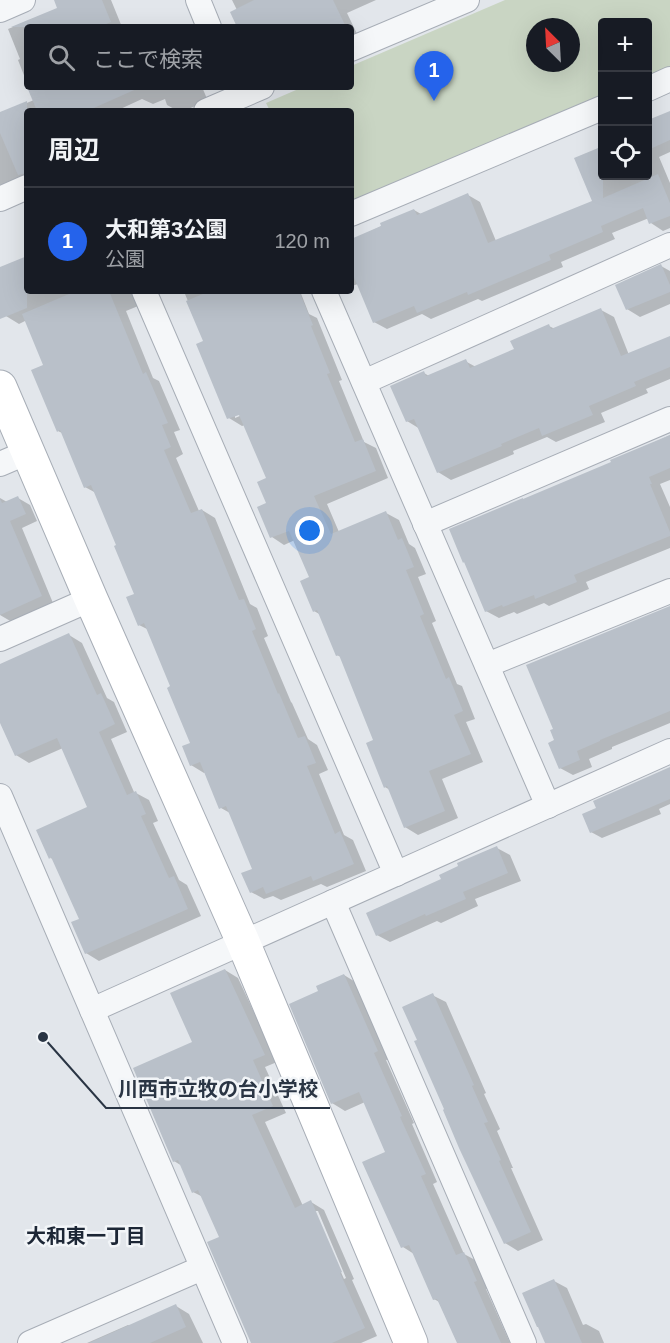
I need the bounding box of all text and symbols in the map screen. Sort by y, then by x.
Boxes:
north arrow [526,18,580,72]
map controls [598,18,652,180]
button: + [598,18,652,72]
search box [24,24,354,90]
icon: search [45,41,78,74]
text: ここで検索 [93,47,203,72]
pin: 1 [414,51,454,101]
button: − [598,72,652,126]
button: locate [598,126,652,180]
text: 周辺 [48,135,100,165]
text: 大和第3公園 [105,217,227,242]
text: 1 [62,230,73,252]
text: 120 m [274,230,330,252]
text: 公園 [105,248,145,270]
your location [295,516,324,545]
callout: 川西市立牧の台小学校 [106,1070,330,1108]
text: 川西市立牧の台小学校 [118,1078,318,1100]
district label: 大和東一丁目 [26,1225,146,1247]

